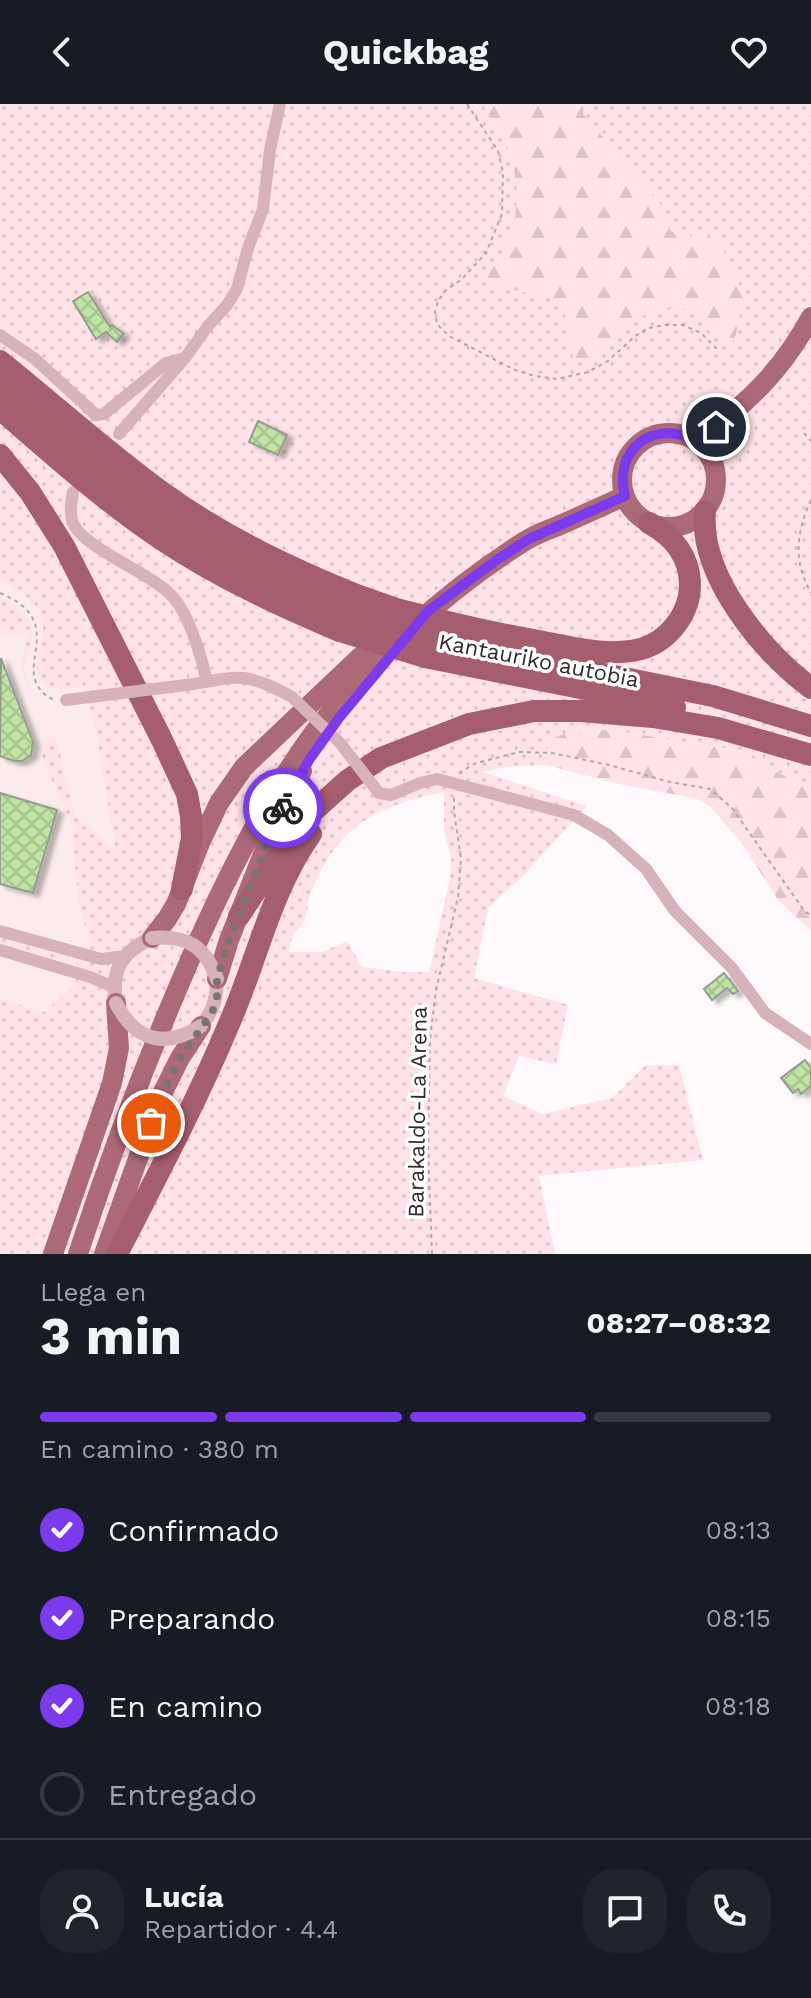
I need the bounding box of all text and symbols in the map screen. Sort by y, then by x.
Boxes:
icon: back [40,30,84,74]
icon: heart [727,30,771,74]
text: Quickbag [323,31,488,73]
pin [682,393,750,461]
icon: home [694,405,738,449]
street label: Kantauriko autobia [437,629,641,692]
courier [243,768,323,848]
icon: bike [261,786,305,830]
street label: Barakaldo-La Arena [403,1006,432,1218]
pin [117,1089,185,1157]
icon: bag [129,1101,173,1145]
text: Llega en [40,1277,146,1307]
text: 08:27–08:32 [586,1305,771,1340]
text: 3 min [40,1306,182,1367]
text: En camino · 380 m [40,1434,279,1464]
icon: check [40,1508,84,1552]
text: Confirmado [108,1513,279,1548]
text: 08:13 [706,1515,771,1545]
icon: check [40,1596,84,1640]
text: Preparando [108,1601,275,1636]
text: 08:15 [706,1603,771,1633]
icon: check [40,1684,84,1728]
text: En camino [108,1689,263,1724]
text: 08:18 [705,1691,771,1721]
text: Entregado [108,1777,257,1812]
button: person [40,1869,124,1953]
button: chat [583,1869,667,1953]
button: phone [687,1869,771,1953]
text: Lucía [144,1879,224,1914]
text: Repartidor · 4.4 [144,1914,338,1944]

